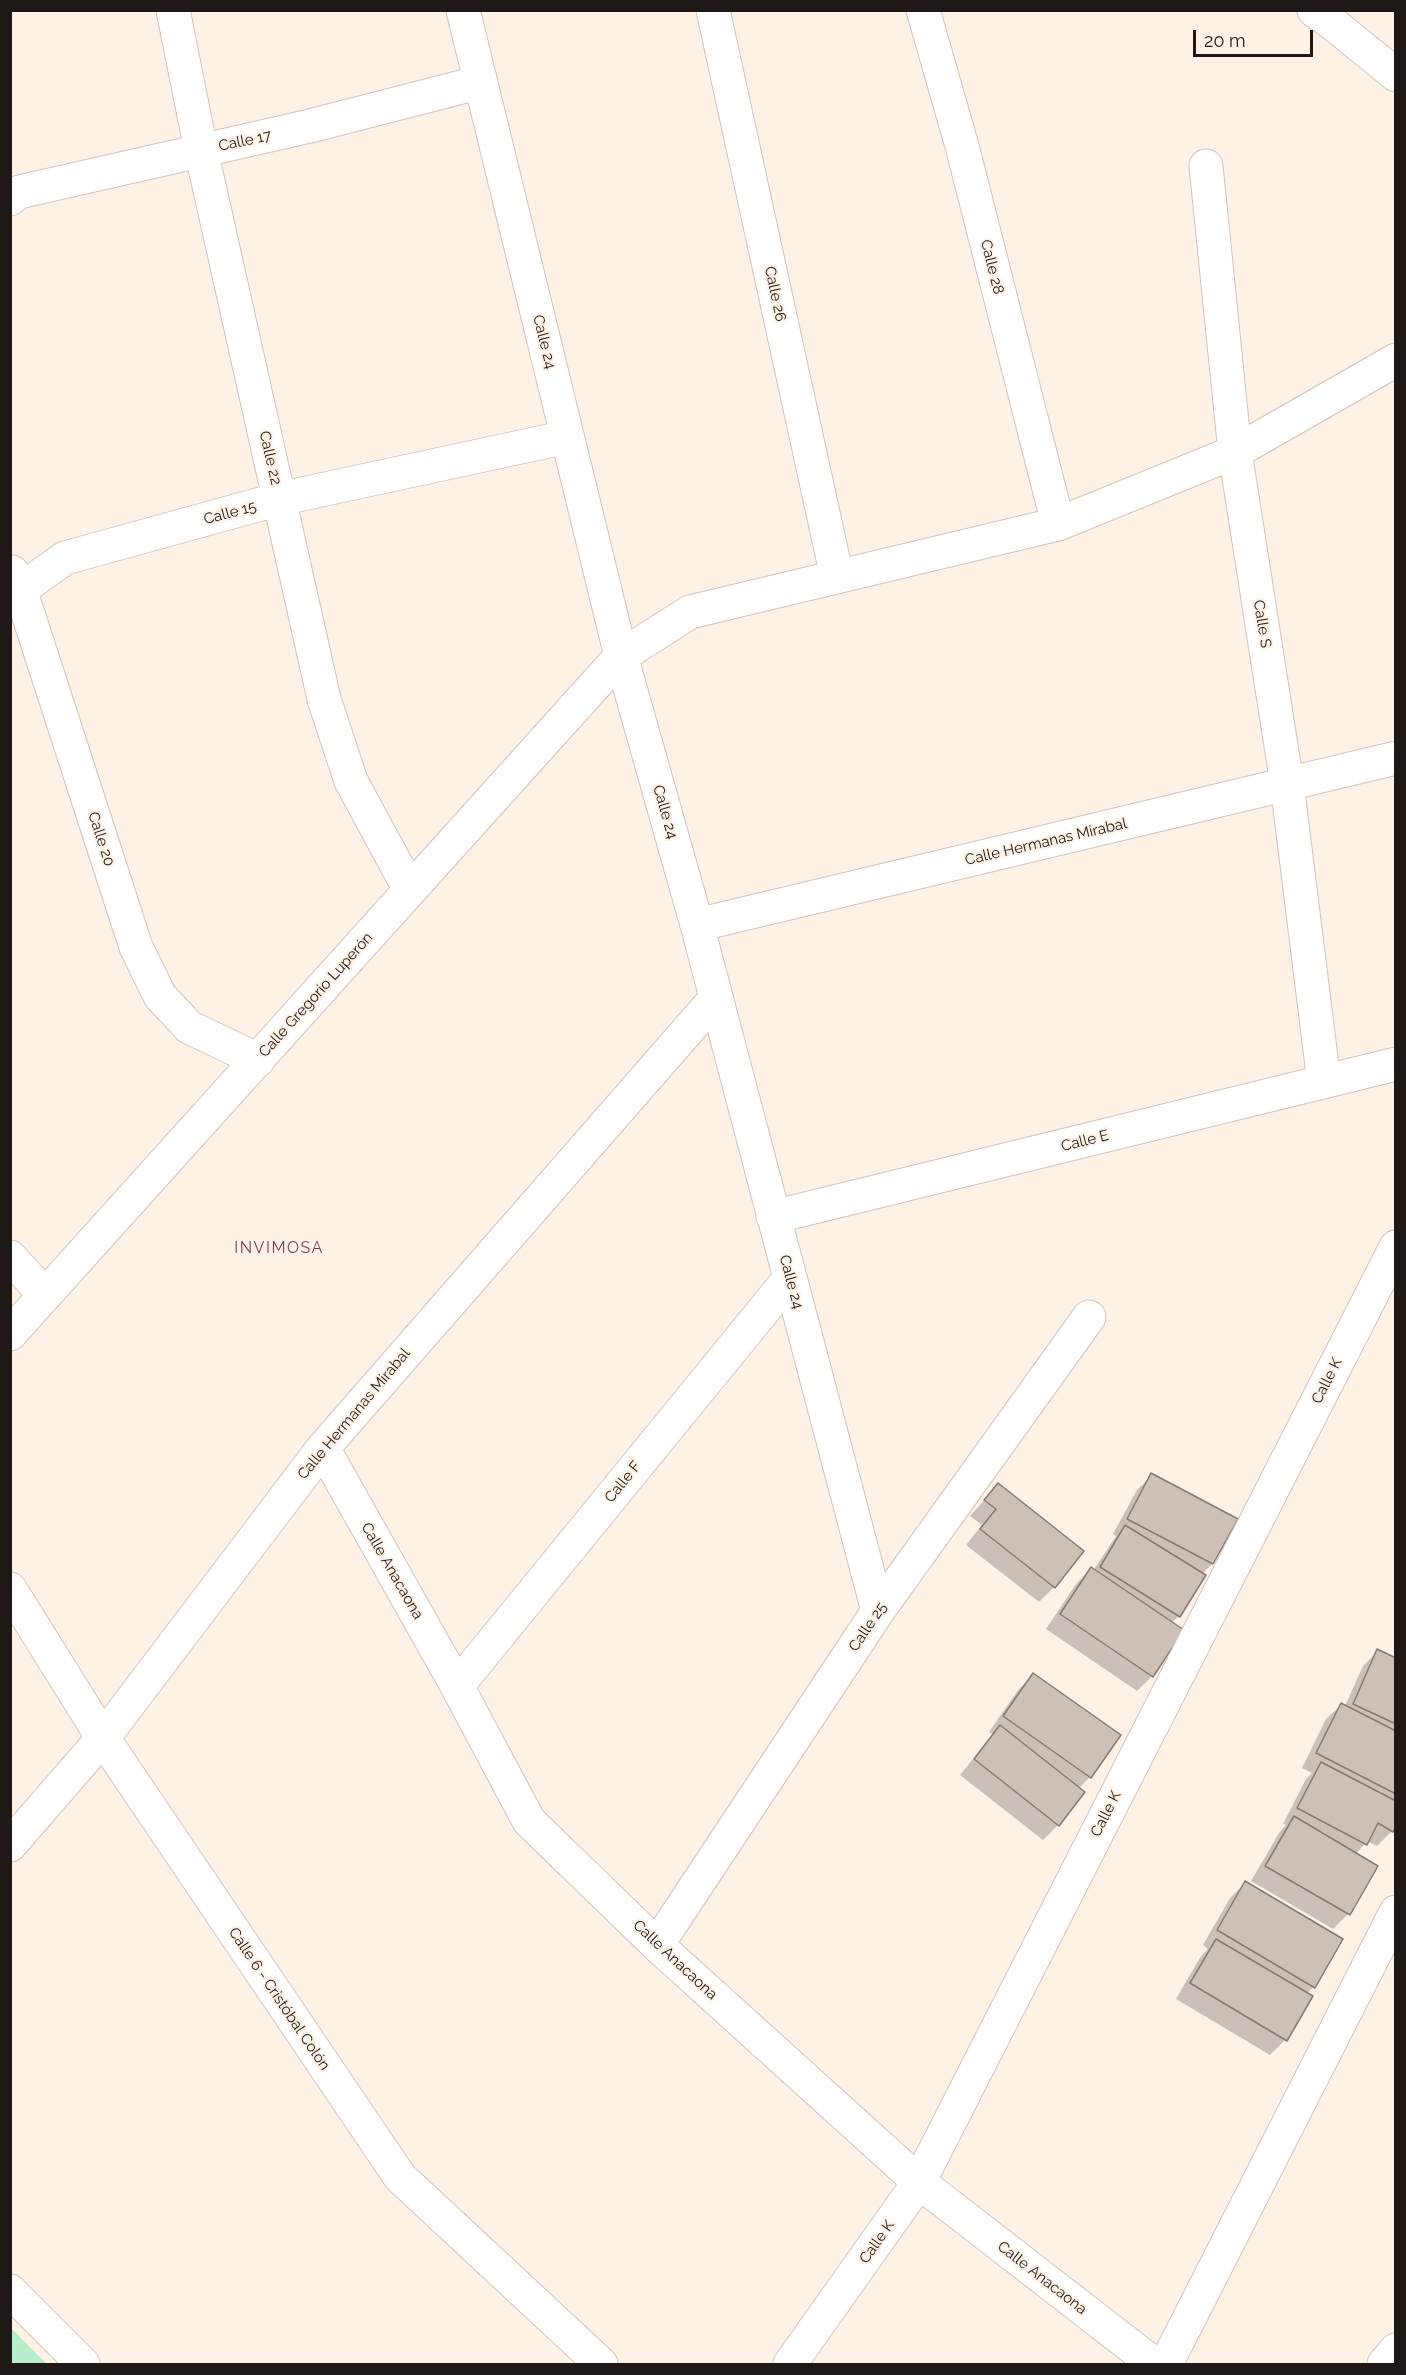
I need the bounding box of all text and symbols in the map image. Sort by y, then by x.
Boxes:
scale bar [1196,18,1316,56]
text: 20 m [1204,30,1246,51]
street label: Calle 17 [217,127,273,155]
street label: Calle 28 [976,238,1008,296]
street label: Calle 26 [760,265,790,323]
street label: Calle 24 [529,313,559,371]
street label: Calle 22 [255,429,285,487]
street label: Calle 15 [202,497,258,529]
street label: Calle S [1249,599,1275,649]
street label: Calle 24 [649,783,681,841]
street label: Calle 20 [84,809,118,869]
street label: Calle Hermanas Mirabal [963,815,1129,869]
street label: Calle Gregorio Luperón [255,929,377,1061]
street label: Calle E [1059,1126,1111,1156]
district label: INVIMOSA [234,1238,324,1258]
street label: Calle 24 [775,1253,807,1311]
street label: Calle Hermanas Mirabal [294,1345,414,1483]
street label: Calle K [1308,1355,1346,1407]
street label: Calle F [601,1458,645,1506]
street label: Calle Anacaona [357,1519,427,1623]
street label: Calle 25 [845,1599,891,1655]
street label: Calle K [1087,1788,1125,1840]
street label: Calle Anacaona [629,1916,721,2004]
street label: Calle 6 - Cristóbal Colón [224,1924,334,2074]
street label: Calle K [856,2217,898,2267]
street label: Calle Anacaona [994,2237,1090,2319]

